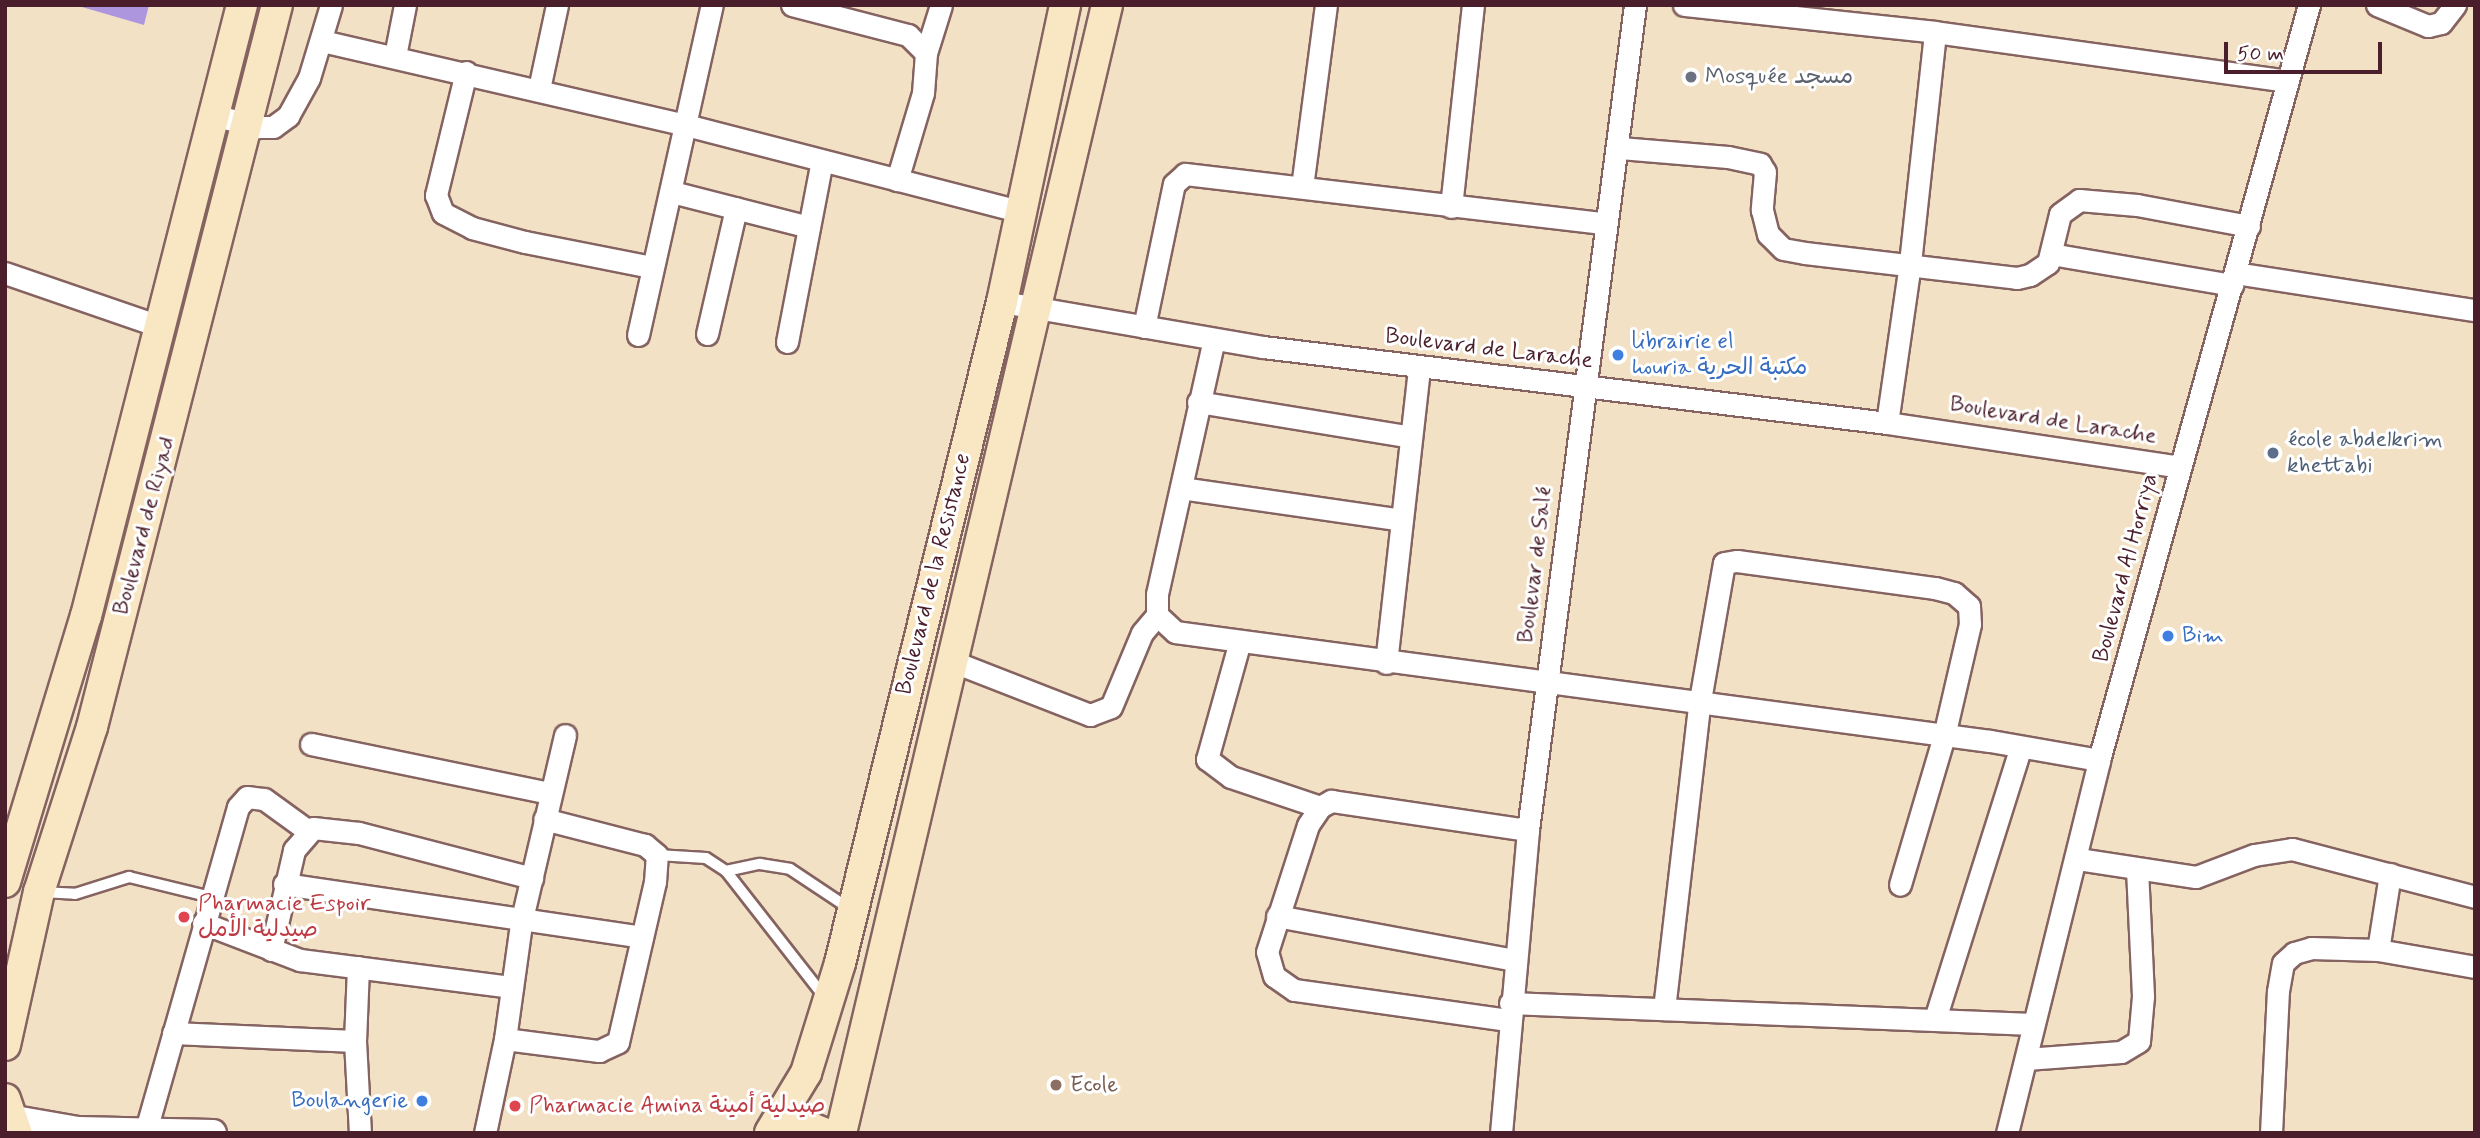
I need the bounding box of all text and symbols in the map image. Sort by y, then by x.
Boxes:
scale bar [2228,28,2386,72]
text: 50 m [2237,40,2284,68]
place label: Mosquée مسجد [1705,63,1853,91]
marker: Mosquée مسجد [1683,69,1699,85]
street label: Boulevard de Larache [1385,323,1593,375]
place label: librairie el houria مكتبة الحرية [1632,328,1807,382]
marker: librairie el houria مكتبة الحرية [1610,347,1626,363]
street label: Boulevard de Larache [1949,391,2157,451]
place label: école abdelkrim khettabi [2287,426,2440,480]
street label: Boulevard de Riyad [108,436,182,616]
marker: école abdelkrim khettabi [2265,445,2281,461]
street label: Boulevard de la Resistance [890,450,978,698]
street label: Boulevard Al Horriya [2087,468,2165,668]
street label: Boulevar de Salé [1513,486,1559,644]
place label: Bim [2182,622,2224,650]
marker: Bim [2160,628,2176,644]
place label: Pharmacie Espoir صيدلية الأمل [198,890,369,944]
marker: Pharmacie Espoir صيدلية الأمل [176,909,192,925]
place label: Ecole [1070,1071,1118,1099]
marker: Ecole [1048,1077,1064,1093]
place label: Boulangerie [291,1087,408,1115]
place label: Pharmacie Amina صيدلية أمينة [529,1092,827,1120]
marker: Boulangerie [414,1093,430,1109]
marker: Pharmacie Amina صيدلية أمينة [507,1098,523,1114]

